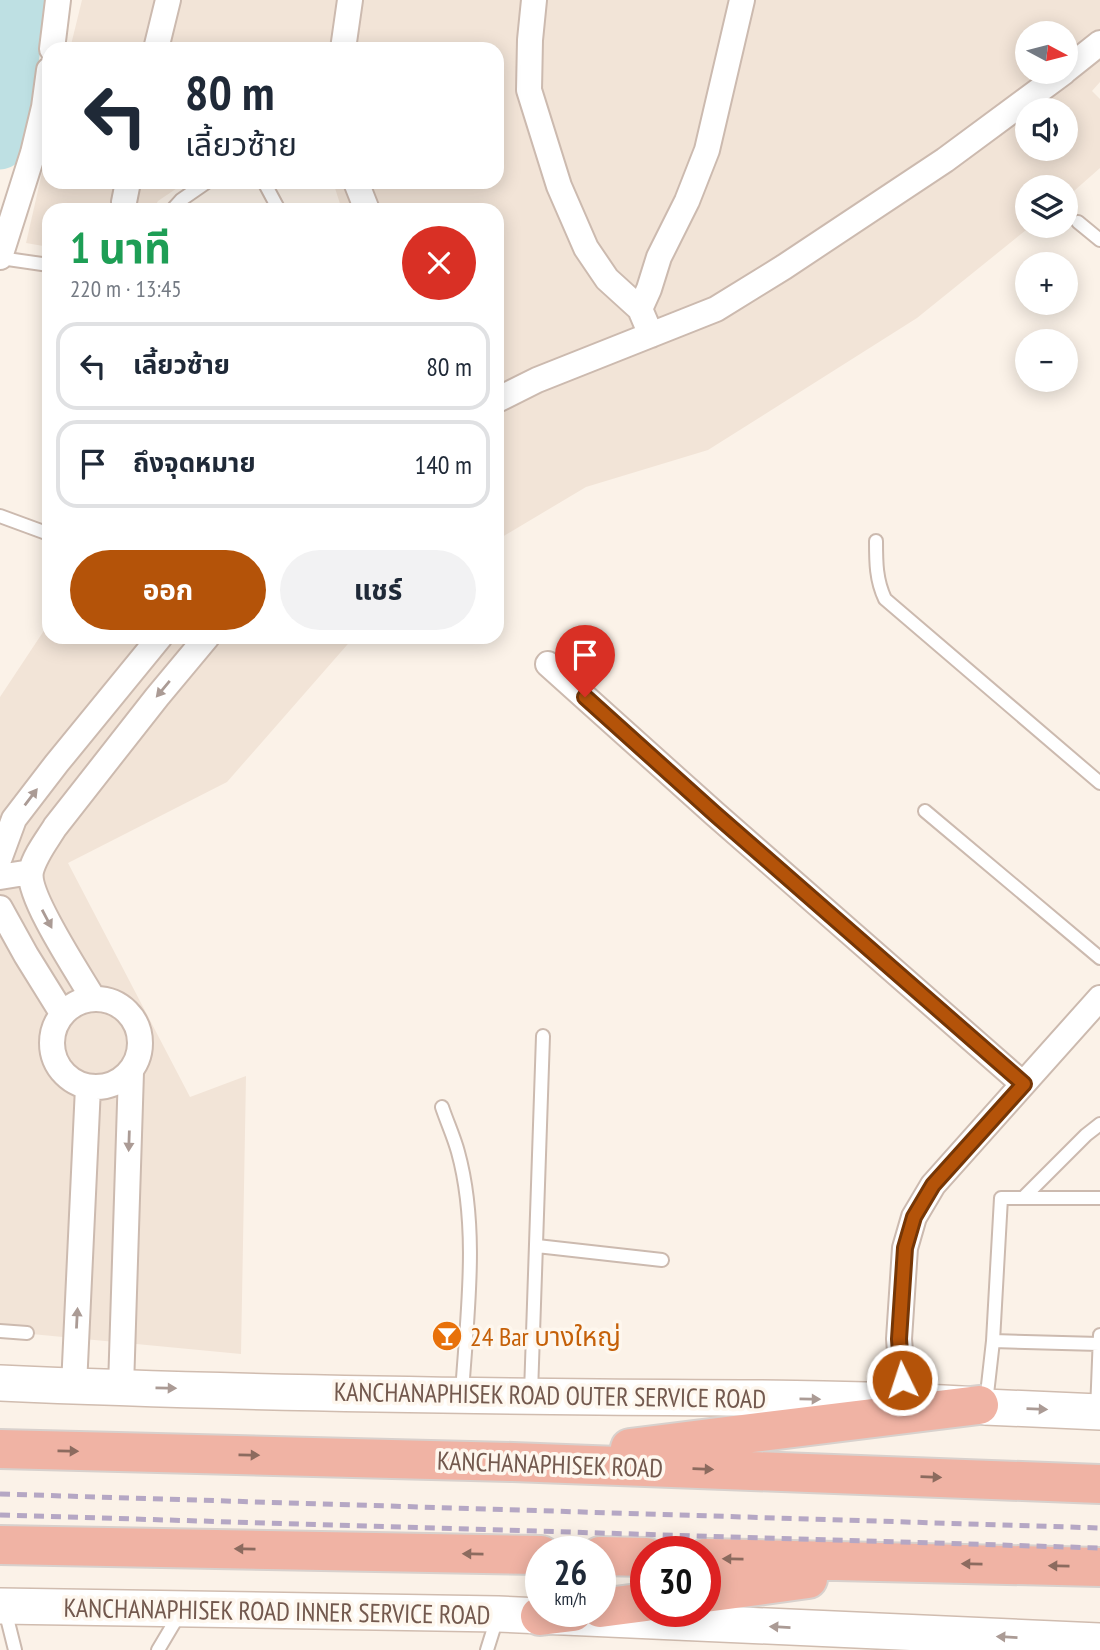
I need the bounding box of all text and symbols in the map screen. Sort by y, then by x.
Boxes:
north arrow [1015,21,1078,84]
map controls [1015,21,1078,392]
text: 80 m [185,60,274,124]
icon: left [70,70,161,161]
button: sound [1015,98,1078,161]
text: เลี้ยวซ้าย [185,123,297,165]
button: layers [1015,175,1078,238]
text: 1 นาที [70,220,171,275]
button: close [402,226,476,300]
button: + [1015,252,1078,315]
text: 220 m · 13:45 [70,274,182,303]
button: − [1015,329,1078,392]
icon: left [74,347,112,385]
text: เลี้ยวซ้าย [133,348,230,381]
text: 80 m [426,350,472,383]
icon: arrive [74,445,112,483]
text: ถึงจุดหมาย [133,446,256,479]
text: 140 m [414,448,472,481]
button: ออก [70,550,266,630]
button: แชร์ [280,550,476,630]
pin [555,625,615,697]
icon: arrive [566,636,604,674]
one-way arrow [156,680,171,698]
one-way arrow [24,788,38,807]
one-way arrow [41,909,52,929]
one-way arrow [123,1130,134,1152]
one-way arrow [72,1307,83,1329]
bar icon: 24 Bar บางใหญ่ [430,1319,464,1353]
place label: 24 Bar บางใหญ่ [470,1320,621,1353]
position arrow [865,1343,939,1417]
street label: KANCHANAPHISEK ROAD OUTER SERVICE ROAD [334,1375,766,1415]
one-way arrow [155,1382,177,1394]
one-way arrow [799,1394,821,1405]
one-way arrow [1026,1404,1048,1415]
street label: KANCHANAPHISEK ROAD [436,1444,664,1484]
one-way arrow [57,1445,79,1456]
one-way arrow [238,1450,260,1461]
one-way arrow [693,1463,715,1474]
one-way arrow [920,1472,942,1483]
speed limit sign: 30 [630,1536,721,1627]
one-way arrow [234,1544,256,1555]
one-way arrow [461,1548,483,1560]
text: 26 [554,1549,587,1595]
one-way arrow [722,1553,744,1565]
one-way arrow [960,1558,982,1569]
one-way arrow [1048,1560,1070,1572]
text: km/h [555,1587,586,1610]
street label: KANCHANAPHISEK ROAD INNER SERVICE ROAD [63,1591,491,1631]
one-way arrow [769,1621,791,1632]
one-way arrow [996,1631,1018,1642]

